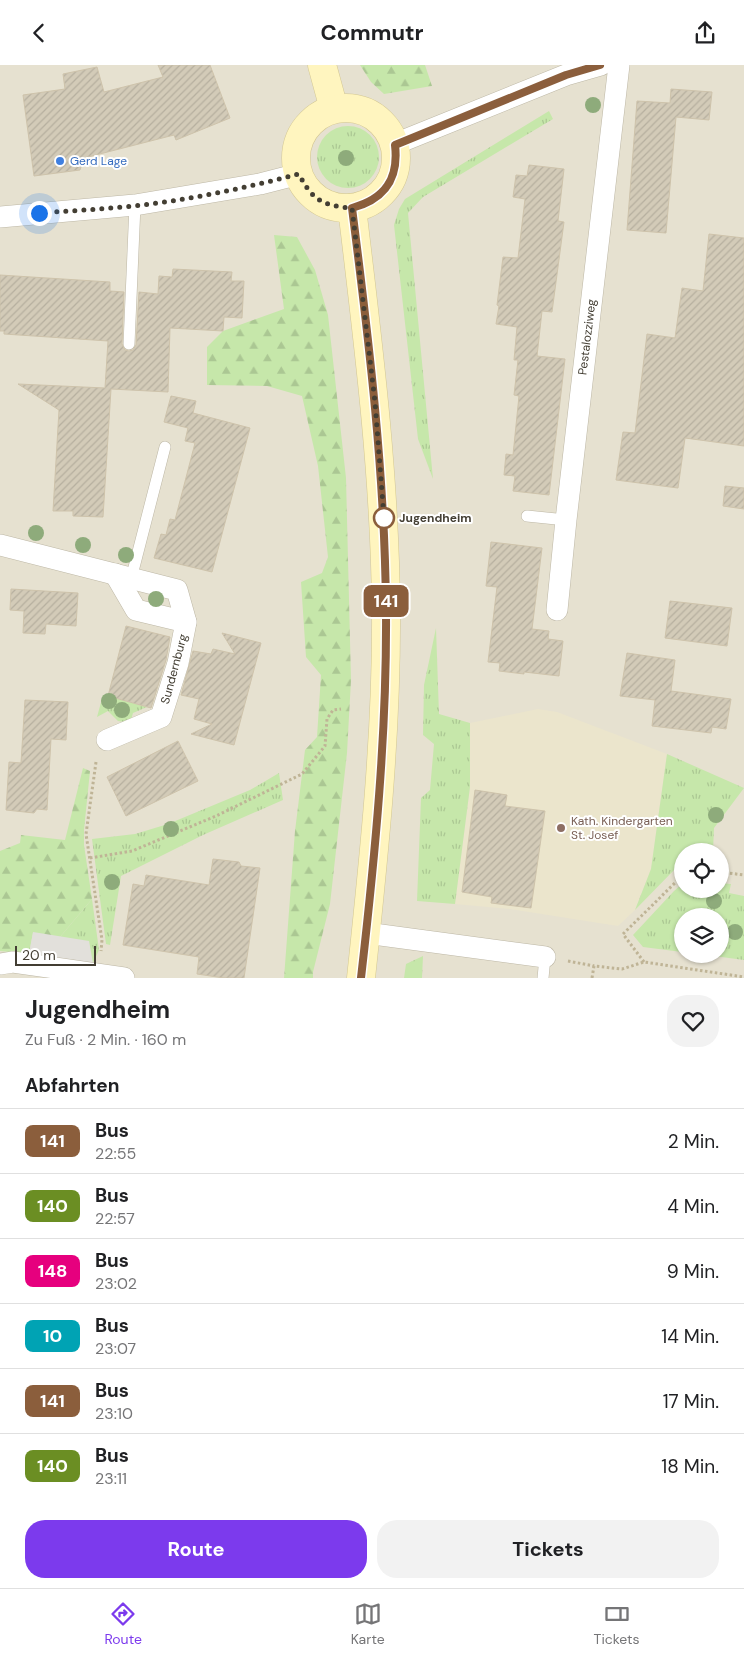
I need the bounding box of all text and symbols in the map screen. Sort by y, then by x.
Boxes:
text: Commutr [320,18,424,47]
icon: back [25,19,53,47]
icon: share [691,19,719,47]
place label: Gerd Lage [70,153,127,169]
marker: Gerd Lage [54,155,66,167]
your location [27,201,52,226]
street label: Pestalozziweg [574,298,600,376]
marker: Jugendheim [373,507,395,529]
place label: Jugendheim [399,510,472,526]
line badge: 141 [357,585,415,617]
text: 141 [374,589,398,613]
street label: Sundernburg [157,632,191,706]
place label: Kath. Kindergarten St. Josef [571,813,673,843]
marker: Kath. Kindergarten St. Josef [555,822,567,834]
map controls [674,843,729,963]
button: locate [674,843,729,898]
button: layers [674,908,729,963]
scale bar [15,943,96,966]
text: 20 m [22,946,56,964]
text: Jugendheim [25,994,170,1025]
button: heart [667,995,719,1047]
text: Zu Fuß · 2 Min. · 160 m [25,1029,186,1050]
text: Abfahrten [25,1073,119,1098]
text: Bus [95,1118,129,1143]
text: 141 [40,1129,65,1153]
text: 2 Min. [668,1129,719,1154]
text: 22:55 [95,1143,136,1164]
text: Bus [95,1183,129,1208]
text: 140 [37,1194,68,1218]
text: 4 Min. [667,1194,719,1219]
text: 22:57 [95,1208,135,1229]
text: Bus [95,1248,129,1273]
text: 148 [38,1259,67,1283]
text: 9 Min. [667,1259,719,1284]
text: 23:02 [95,1273,137,1294]
text: Bus [95,1313,129,1338]
text: 10 [43,1324,62,1348]
text: 14 Min. [661,1324,719,1349]
text: 23:07 [95,1338,136,1359]
text: Bus [95,1378,129,1403]
text: 141 [40,1389,65,1413]
text: 17 Min. [663,1389,719,1414]
text: 23:10 [95,1403,133,1424]
text: Bus [95,1443,129,1468]
text: 140 [37,1454,68,1478]
text: 18 Min. [661,1454,719,1479]
text: 23:11 [95,1468,127,1489]
button: Route [25,1520,367,1578]
button: Tickets [377,1520,719,1578]
tab: Route [104,1600,142,1648]
tab: Karte [351,1600,385,1648]
tab: Tickets [594,1600,640,1648]

